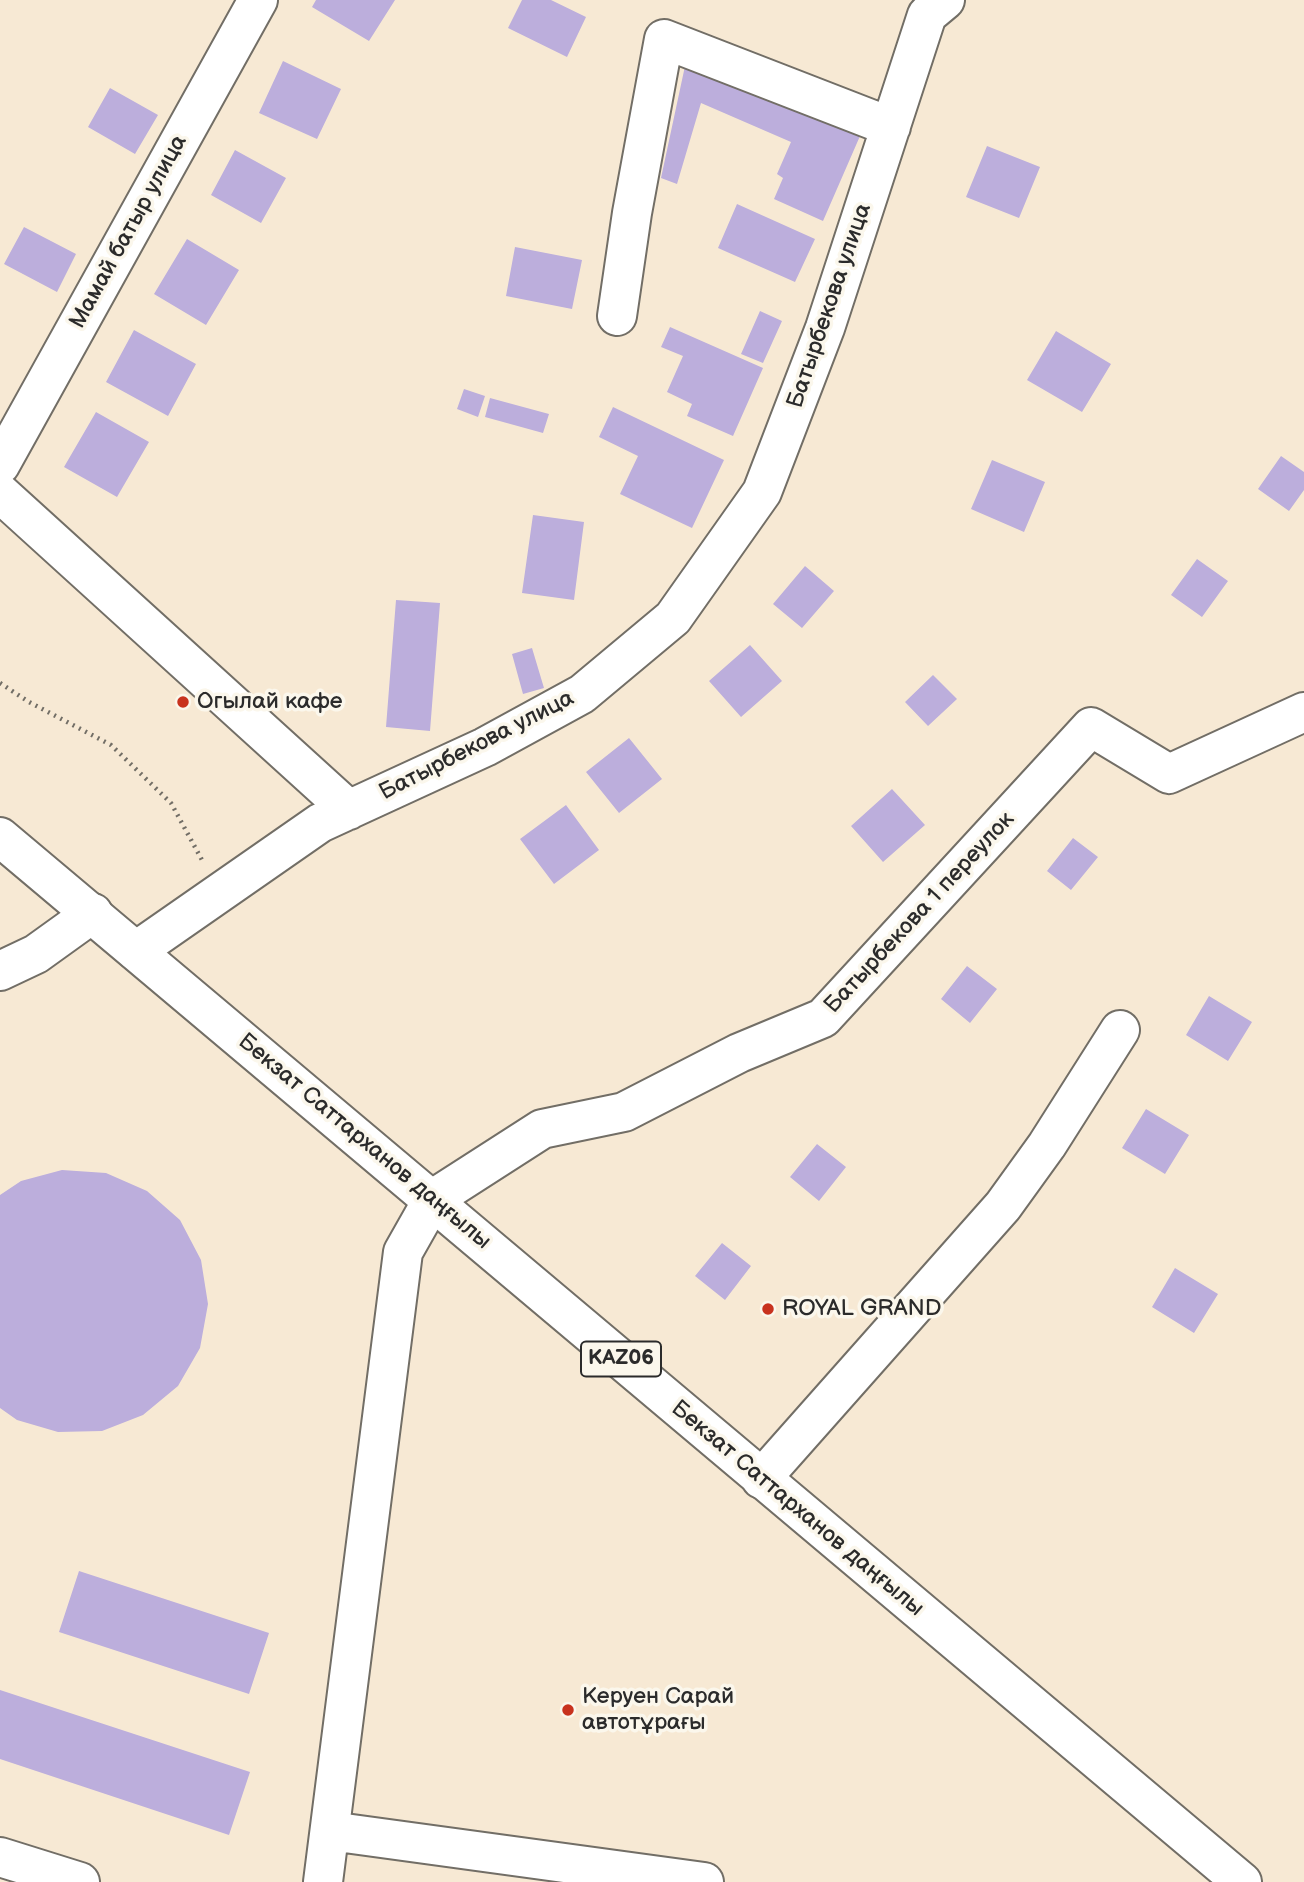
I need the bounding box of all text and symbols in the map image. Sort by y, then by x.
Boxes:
street label: Мамай батыр улица [64,130,194,334]
street label: Батырбекова улица [782,200,878,412]
street label: Батырбекова улица [375,685,579,807]
place label: Огылай кафе [197,688,343,716]
marker: Огылай кафе [175,694,191,710]
street label: Батырбекова 1 переулок [819,806,1021,1020]
street label: Бекзат Саттарханов даңғылы [232,1028,496,1256]
place label: ROYAL GRAND [782,1295,942,1323]
marker: ROYAL GRAND [760,1301,776,1317]
road number: KАZ06 [581,1342,661,1376]
street label: Бекзат Саттарханов даңғылы [665,1395,929,1623]
place label: Керуен Сарай автотұрағы [582,1683,734,1737]
marker: Керуен Сарай автотұрағы [560,1702,576,1718]

